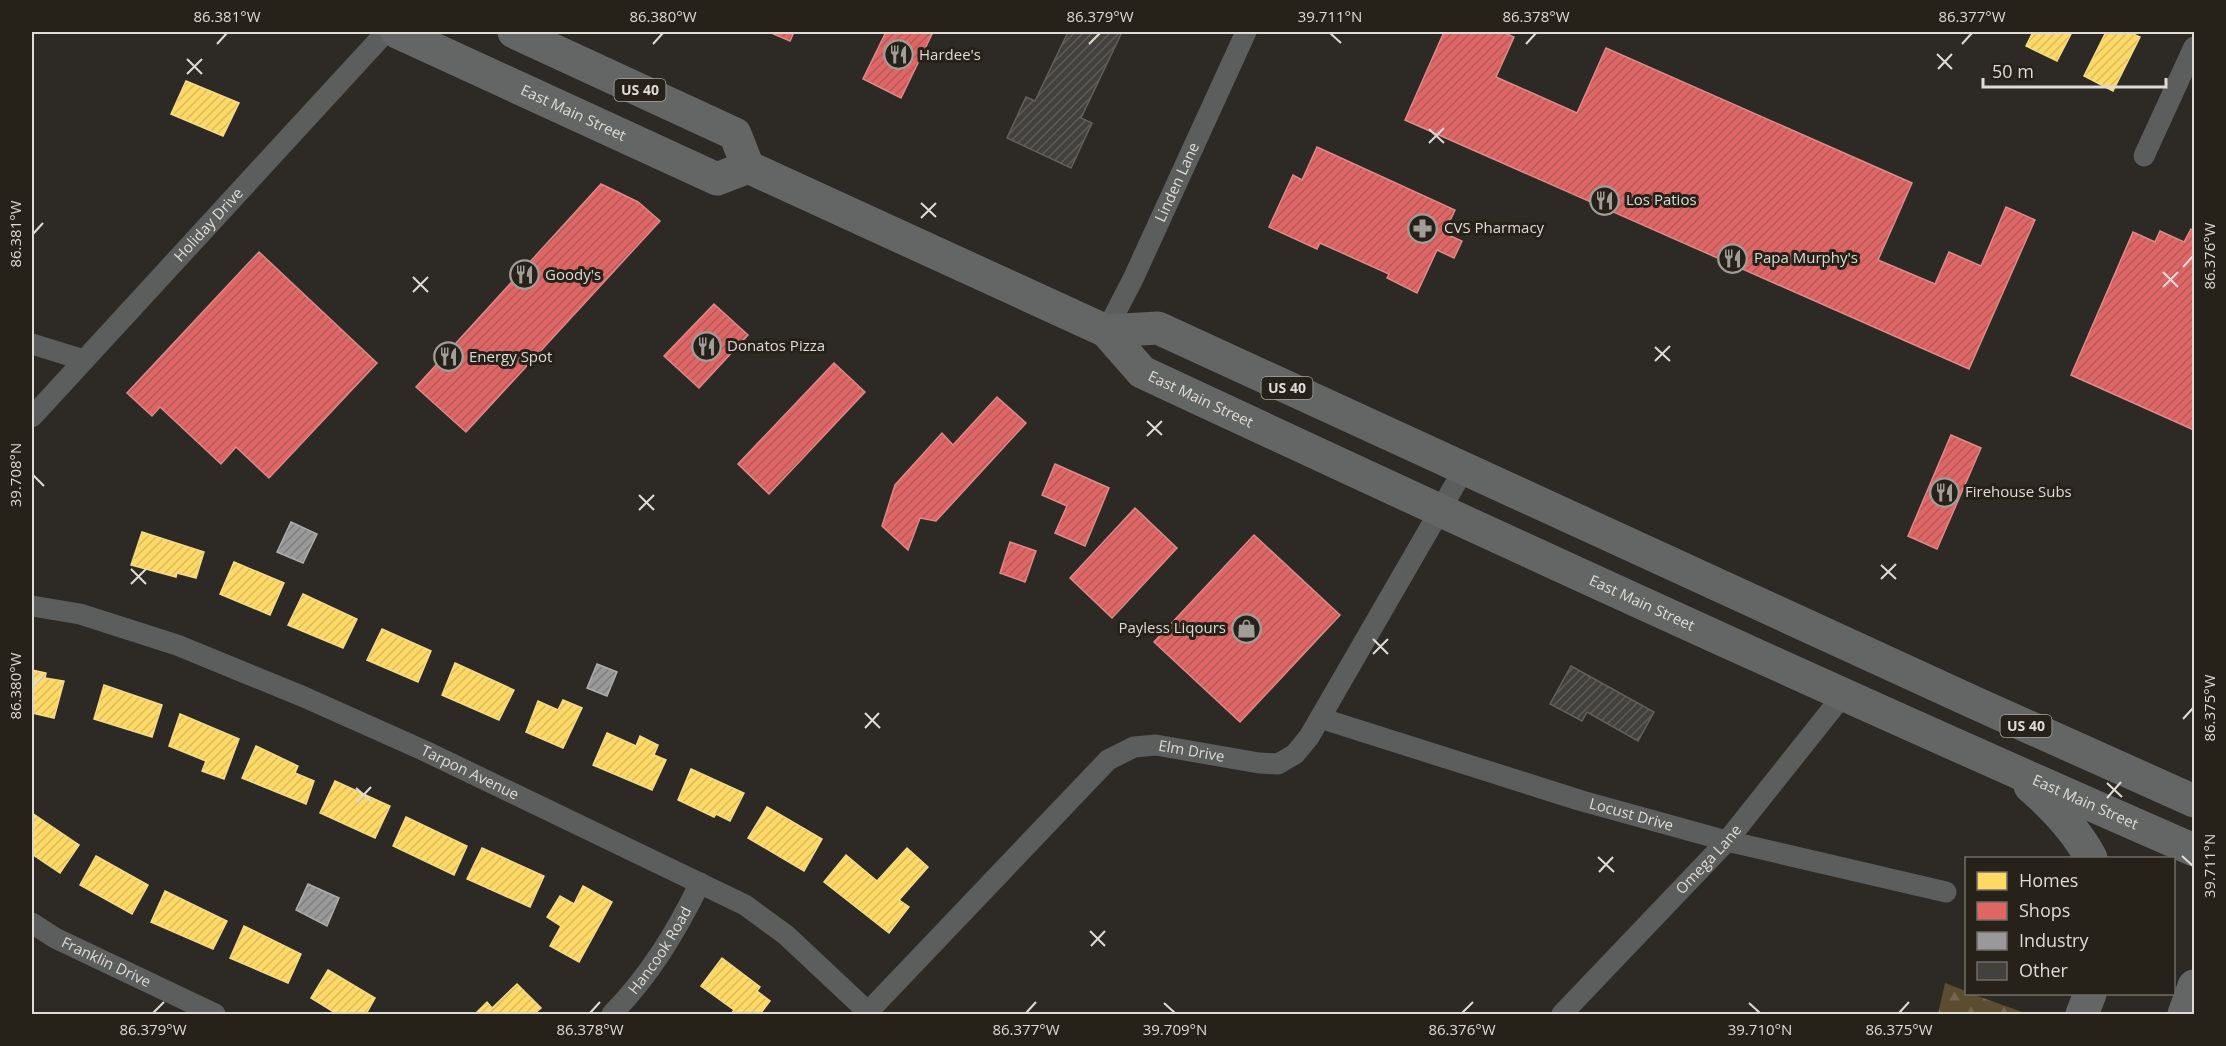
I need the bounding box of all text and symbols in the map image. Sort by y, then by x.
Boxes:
text: 86.381°W [193,6,261,26]
text: 86.380°W [629,6,697,26]
text: 86.379°W [1066,6,1134,26]
text: 39.711°N [1298,6,1362,26]
text: 86.378°W [1502,6,1570,26]
text: 86.377°W [1938,6,2006,26]
restaurant icon: Hardee's [882,39,914,71]
place label: Hardee's [919,44,981,64]
scale bar [1983,51,2166,89]
text: 50 m [1992,59,2034,83]
street label: East Main Street [518,79,630,145]
road number: US 40 [614,79,666,101]
street label: Linden Lane [1149,139,1203,225]
street label: Holiday Drive [169,183,247,265]
restaurant icon: Los Patios [1589,184,1621,216]
place label: Los Patios [1626,189,1697,209]
text: 86.381°W [5,200,25,268]
pharmacy icon: CVS Pharmacy [1407,212,1439,244]
place label: CVS Pharmacy [1444,217,1545,237]
text: 86.376°W [2199,222,2219,290]
restaurant icon: Papa Murphy's [1717,242,1749,274]
place label: Papa Murphy's [1754,247,1858,267]
restaurant icon: Goody's [508,259,540,291]
place label: Goody's [545,264,601,284]
restaurant icon: Donatos Pizza [690,330,722,362]
place label: Donatos Pizza [727,335,825,355]
restaurant icon: Energy Spot [432,341,464,373]
place label: Energy Spot [469,346,552,366]
street label: East Main Street [1145,365,1257,432]
road number: US 40 [1262,377,1312,399]
text: 39.708°N [5,443,25,507]
restaurant icon: Firehouse Subs [1928,476,1960,508]
place label: Firehouse Subs [1965,481,2072,501]
street label: East Main Street [1586,570,1698,635]
shop icon: Payless Liqours [1231,612,1263,644]
place label: Payless Liqours [1118,617,1226,637]
text: 86.380°W [5,652,25,720]
text: 86.375°W [2199,674,2219,742]
road number: US 40 [2000,715,2052,737]
street label: Elm Drive [1157,735,1226,766]
street label: Tarpon Avenue [418,740,523,804]
street label: East Main Street [2030,769,2142,833]
street label: Locust Drive [1587,793,1676,835]
street label: Omega Lane [1671,820,1745,898]
text: 39.711°N [2199,834,2219,898]
legend [1965,857,2175,995]
text: Homes [2019,868,2078,892]
text: Shops [2019,898,2070,922]
street label: Hancook Road [623,903,695,998]
text: Industry [2019,928,2089,952]
street label: Franklin Drive [58,932,155,991]
text: Other [2019,958,2069,982]
text: 86.379°W [119,1019,187,1039]
text: 86.378°W [556,1019,624,1039]
text: 86.377°W [992,1019,1060,1039]
text: 39.709°N [1143,1019,1207,1039]
text: 86.376°W [1428,1019,1496,1039]
text: 39.710°N [1728,1019,1792,1039]
text: 86.375°W [1865,1019,1933,1039]

